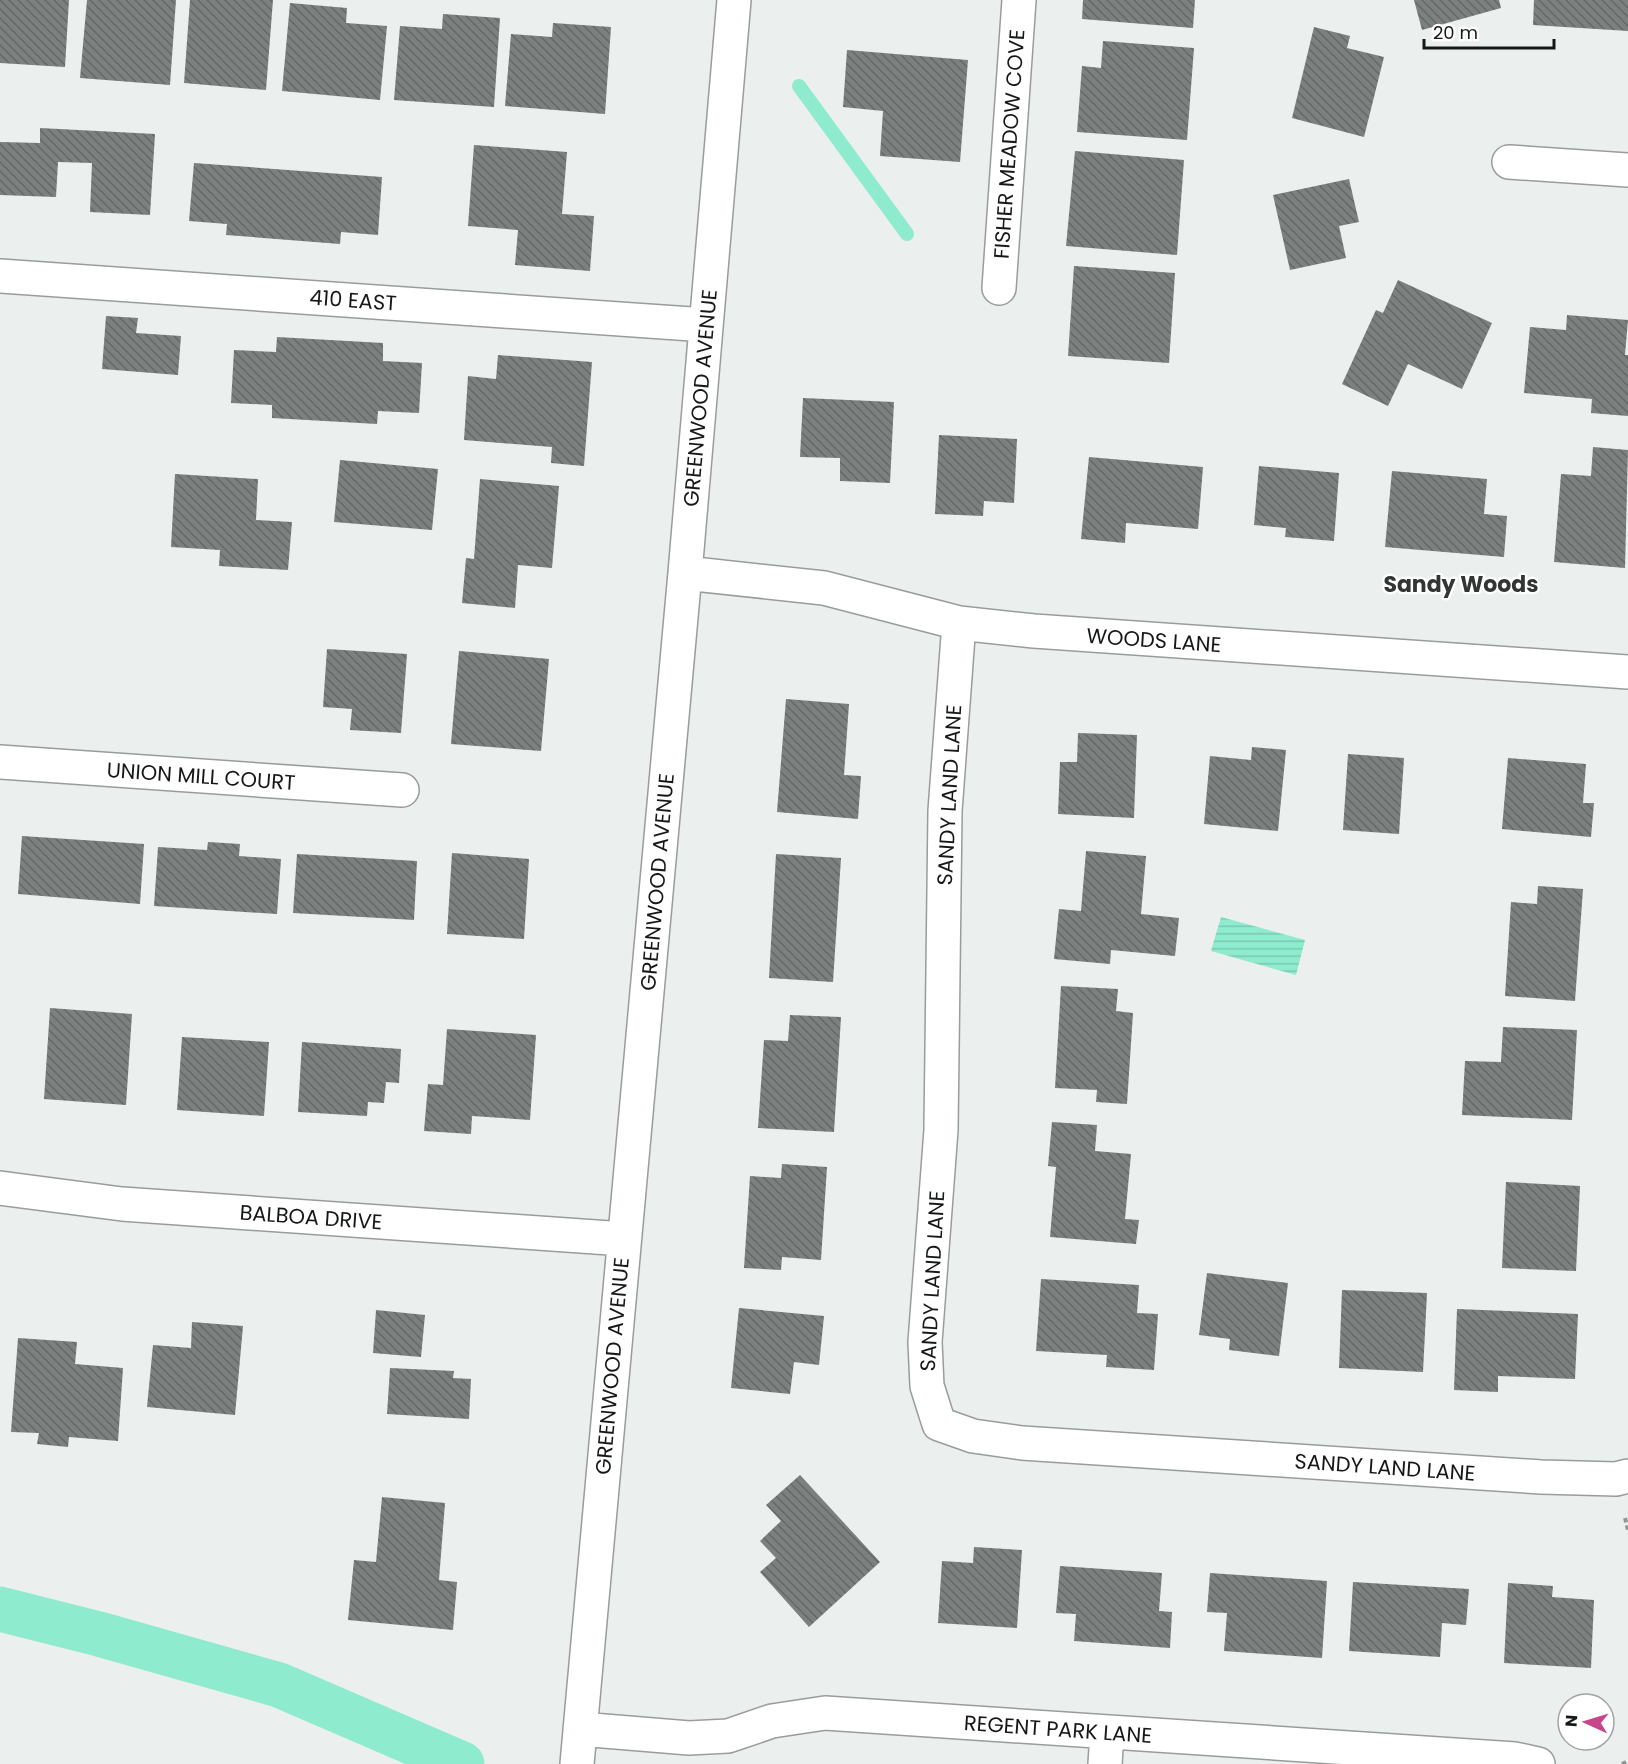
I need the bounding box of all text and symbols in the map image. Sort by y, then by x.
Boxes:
scale bar [1424,12,1554,50]
text: 20 m [1433,20,1478,45]
street label: FISHER MEADOW COVE [987,28,1031,260]
street label: 410 EAST [308,282,398,318]
street label: GREENWOOD AVENUE [676,288,724,508]
district label: Sandy Woods [1383,569,1539,600]
street label: WOODS LANE [1086,621,1222,659]
street label: SANDY LAND LANE [930,704,968,886]
street label: UNION MILL COURT [106,755,296,797]
street label: GREENWOOD AVENUE [633,772,681,992]
street label: SANDY LAND LANE [913,1190,951,1372]
street label: BALBOA DRIVE [239,1198,383,1236]
street label: GREENWOOD AVENUE [588,1256,636,1476]
street label: SANDY LAND LANE [1294,1446,1476,1488]
north arrow [1556,1692,1616,1752]
street label: REGENT PARK LANE [963,1708,1153,1750]
text: N [1560,1714,1583,1728]

